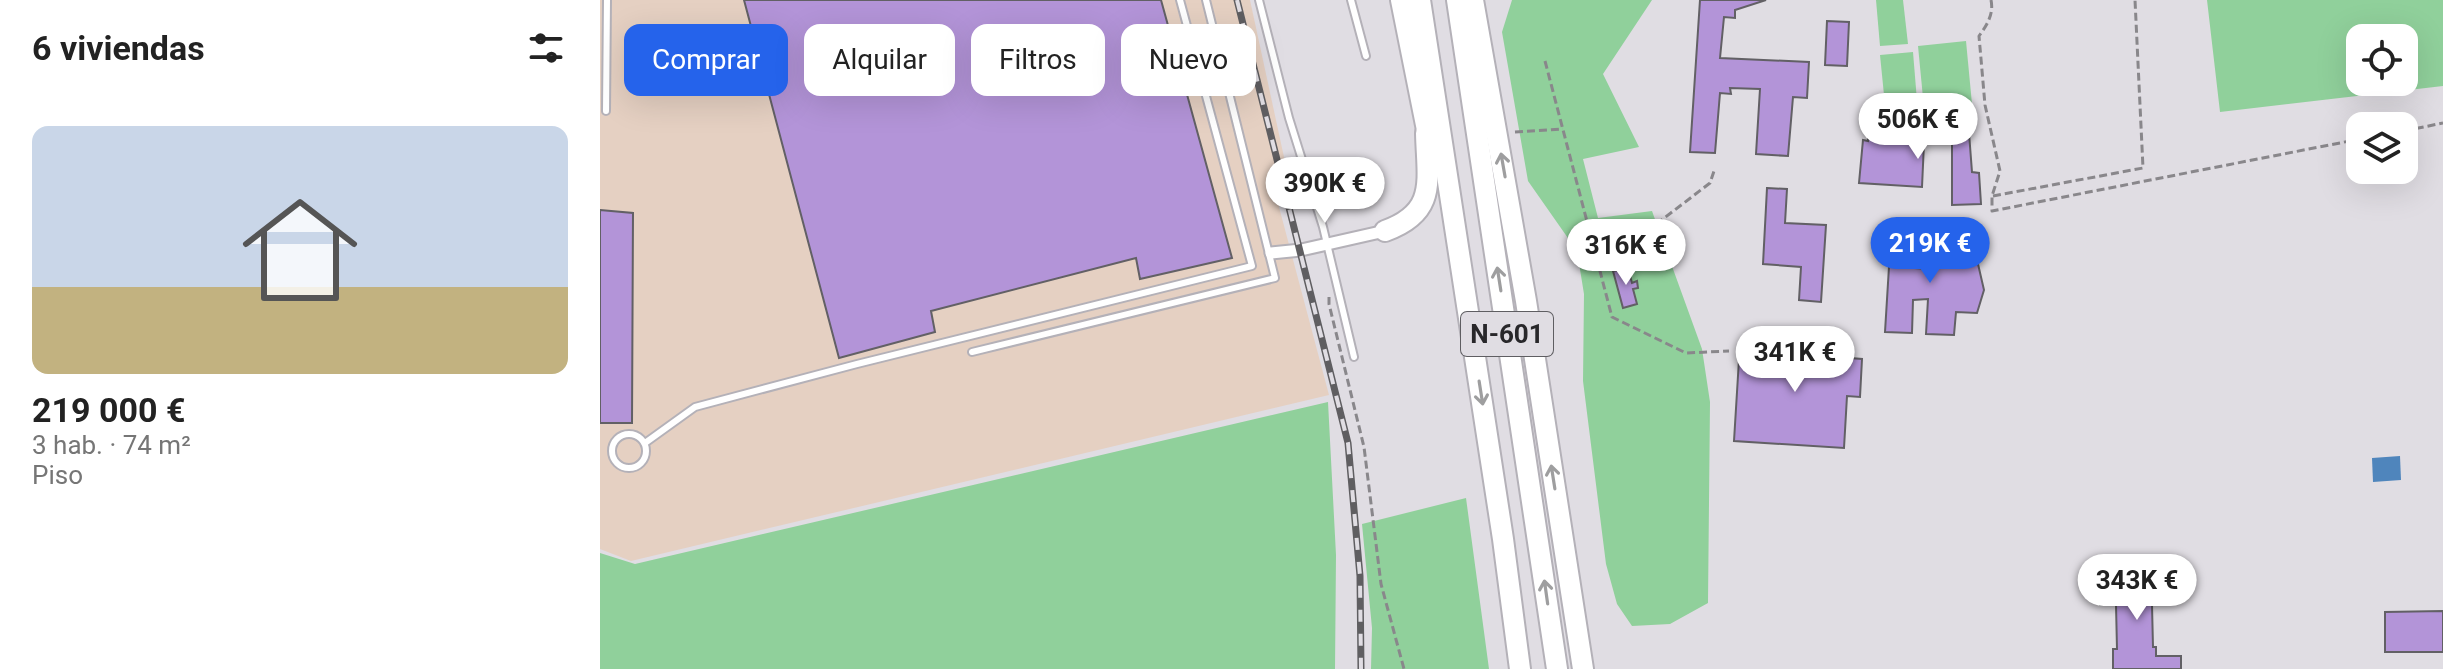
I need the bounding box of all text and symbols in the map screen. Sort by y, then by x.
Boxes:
chip: Comprar [624,24,788,96]
chip: Alquilar [804,24,955,96]
chip: Filtros [971,24,1105,96]
chip: Nuevo [1121,24,1256,96]
map controls [2346,24,2418,184]
button: locate [2346,24,2418,96]
icon: filters [524,26,568,70]
text: 6 viviendas [32,28,205,68]
pin: 506K € [1853,93,1983,161]
text: 506K € [1877,104,1959,134]
button: layers [2346,112,2418,184]
one-way arrow [1494,153,1509,179]
pin: 390K € [1260,157,1390,225]
text: 390K € [1284,168,1366,198]
icon: home [228,178,372,322]
pin: 219K € [1865,217,1995,285]
pin: 316K € [1561,219,1691,287]
text: 219K € [1889,228,1971,258]
text: 316K € [1585,230,1667,260]
one-way arrow [1491,267,1506,292]
road number: N-601 [1461,312,1553,356]
pin: 341K € [1730,326,1860,394]
text: 341K € [1754,337,1836,367]
one-way arrow [1474,380,1489,406]
text: 219 000 € [32,390,185,430]
text: 3 hab. · 74 m² [32,430,191,460]
text: Piso [32,460,83,490]
one-way arrow [1545,465,1560,490]
pin: 343K € [2072,554,2202,622]
text: 343K € [2096,565,2178,595]
one-way arrow [1538,580,1553,605]

